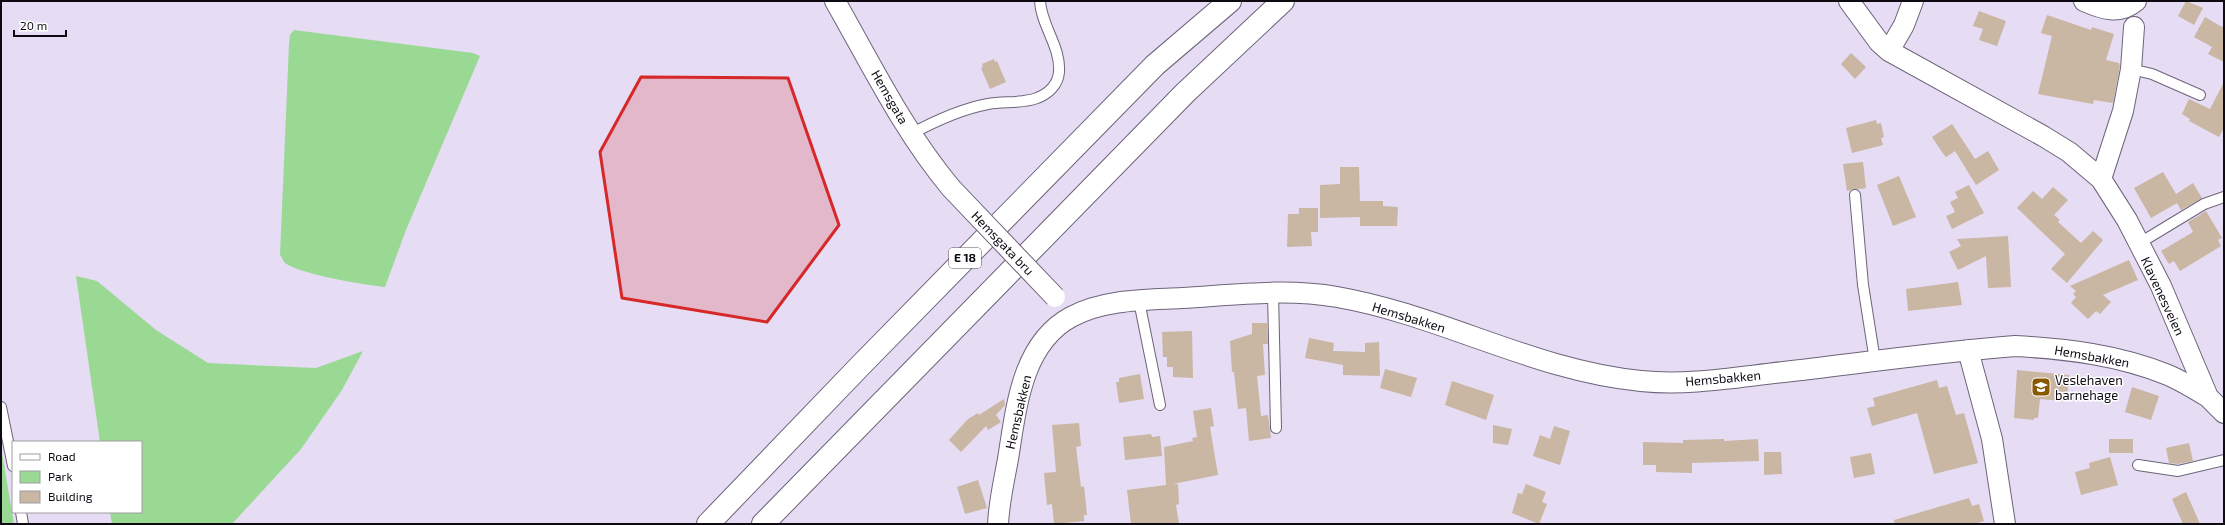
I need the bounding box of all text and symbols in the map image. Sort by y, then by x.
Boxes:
scale bar [14,12,66,38]
text: 20 m [20,18,47,32]
street label: Hemsgata [868,67,912,127]
street label: Hemsgata bru [968,208,1038,278]
road number: E 18 [949,248,981,268]
street label: Klavenesveien [2138,254,2188,338]
street label: Hemsbakken [1370,298,1448,336]
street label: Hemsbakken [2053,342,2131,370]
street label: Hemsbakken [1685,367,1761,389]
place label: Veslehaven barnehage [2055,372,2123,403]
street label: Hemsbakken [1002,373,1034,451]
school or university icon: Veslehaven barnehage [2030,376,2052,398]
legend [12,441,142,513]
text: Road [48,449,76,463]
text: Park [48,469,73,483]
text: Building [48,489,93,503]

